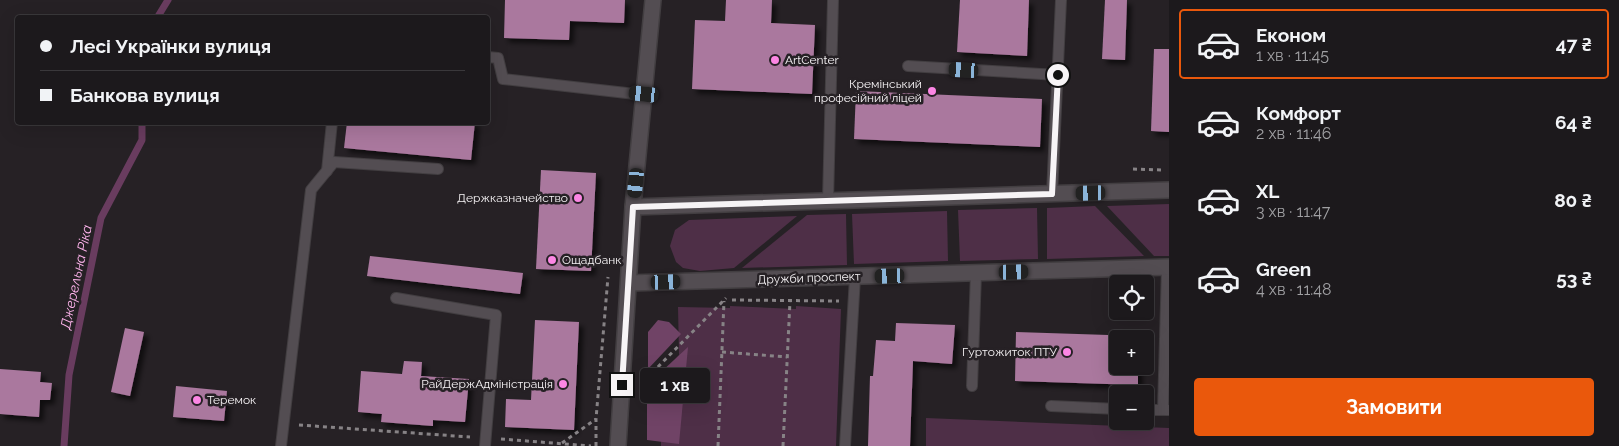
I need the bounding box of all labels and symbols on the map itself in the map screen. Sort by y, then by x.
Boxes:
place label: ArtCenter [785,53,839,67]
marker: ArtCenter [769,54,781,66]
car [948,62,979,78]
route start [1047,64,1069,86]
place label: Кремінський професійний ліцей [814,77,922,105]
car [628,85,659,103]
marker: Кремінський професійний ліцей [926,85,938,97]
car [626,167,645,199]
car [1075,185,1106,201]
place label: Держказначейство [457,191,568,205]
marker: Держказначейство [572,192,584,204]
water label: Джерельна Ріка [57,223,95,332]
place label: Ощадбанк [562,253,621,267]
marker: Ощадбанк [546,254,558,266]
car [998,264,1029,280]
car [874,268,905,284]
street label: Дружби проспект [757,269,861,287]
car [650,274,681,290]
place label: Гуртожиток ПТУ [962,345,1058,359]
marker: Гуртожиток ПТУ [1061,346,1073,358]
callout: 1 хв [640,368,710,402]
route end [611,374,633,396]
place label: РайДержАдміністрація [421,377,553,391]
marker: РайДержАдміністрація [557,378,569,390]
place label: Теремок [207,393,256,407]
marker: Теремок [191,394,203,406]

